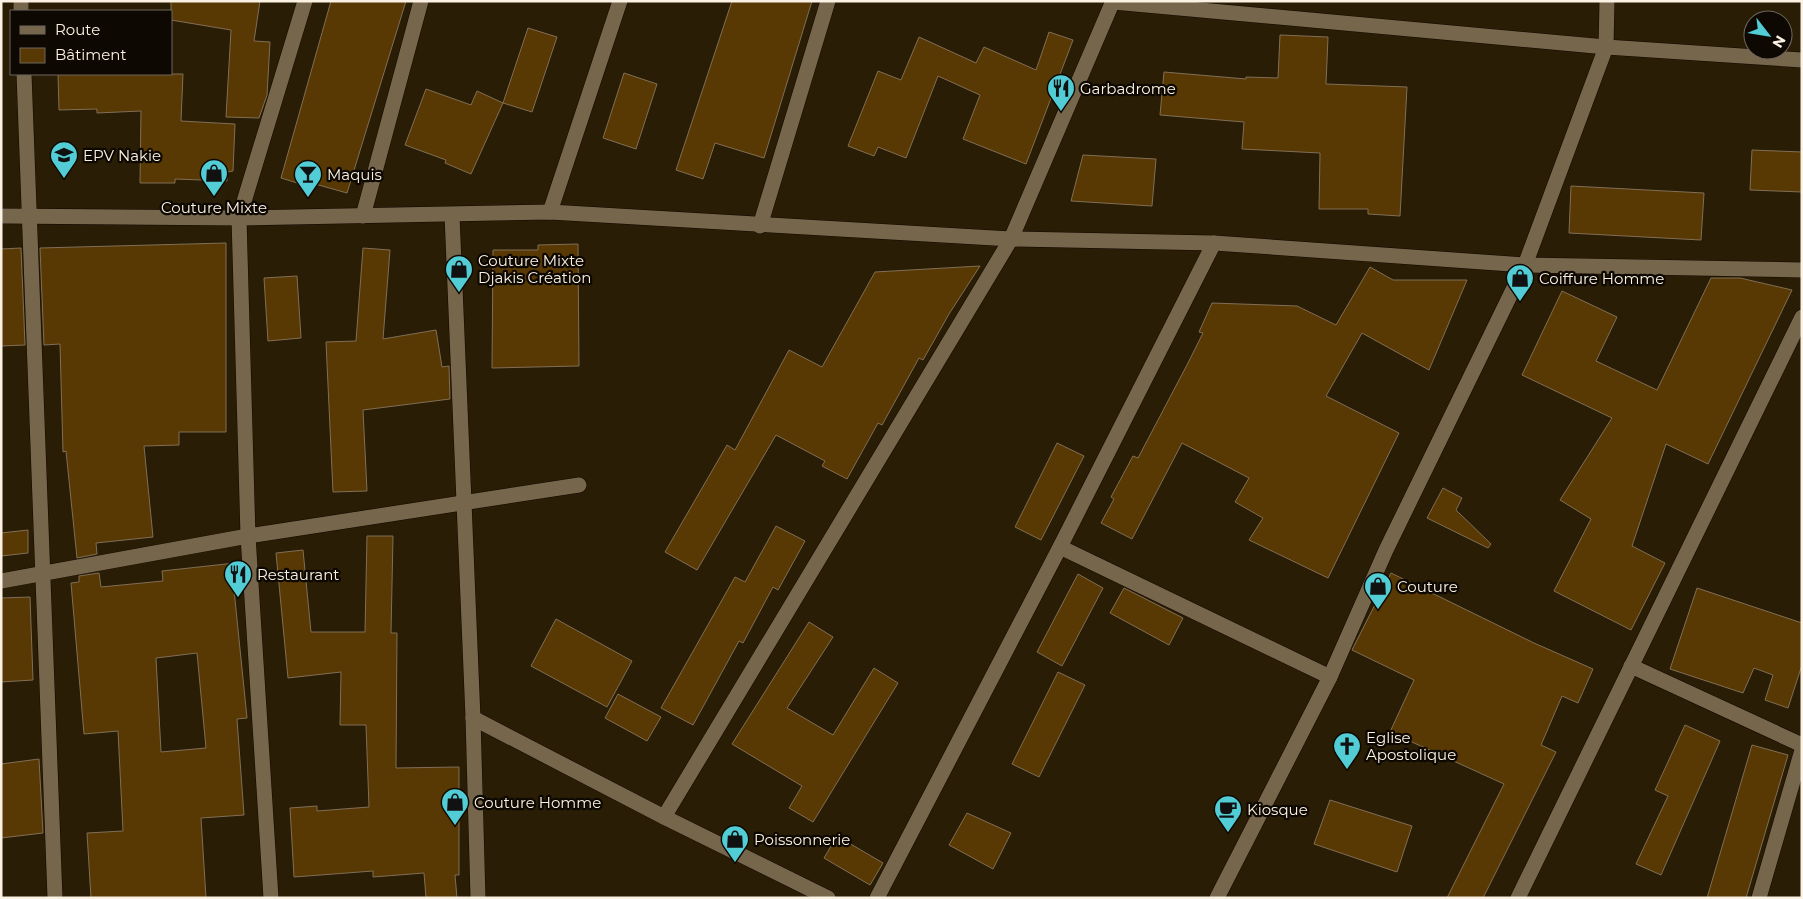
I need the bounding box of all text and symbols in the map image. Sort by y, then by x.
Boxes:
legend [10,10,172,75]
north arrow [1743,10,1793,60]
text: Route [55,20,100,39]
text: N [1769,32,1790,51]
text: Bâtiment [55,45,127,64]
restaurant icon: Garbadrome [1046,73,1076,112]
place label: Garbadrome [1080,79,1176,98]
school or university icon: EPV Nakie [49,140,79,179]
place label: EPV Nakie [83,146,161,165]
shop icon: Couture Mixte [199,158,229,197]
bar icon: Maquis [293,159,323,198]
place label: Maquis [327,165,382,184]
place label: Couture Mixte [161,198,267,217]
place label: Couture Mixte Djakis Création [478,251,591,287]
shop icon: Couture Mixte Djakis Création [444,254,474,293]
shop icon: Coiffure Homme [1505,263,1535,302]
place label: Coiffure Homme [1539,269,1664,288]
restaurant icon: Restaurant [223,559,253,598]
place label: Restaurant [257,565,339,584]
shop icon: Couture [1363,571,1393,610]
place label: Couture [1397,577,1458,596]
place label: Eglise Apostolique [1366,728,1456,764]
church icon: Eglise Apostolique [1332,731,1362,770]
shop icon: Couture Homme [440,787,470,826]
place label: Couture Homme [474,793,601,812]
cafe icon: Kiosque [1213,794,1243,833]
place label: Kiosque [1247,800,1308,819]
shop icon: Poissonnerie [720,824,750,863]
place label: Poissonnerie [754,830,850,849]

